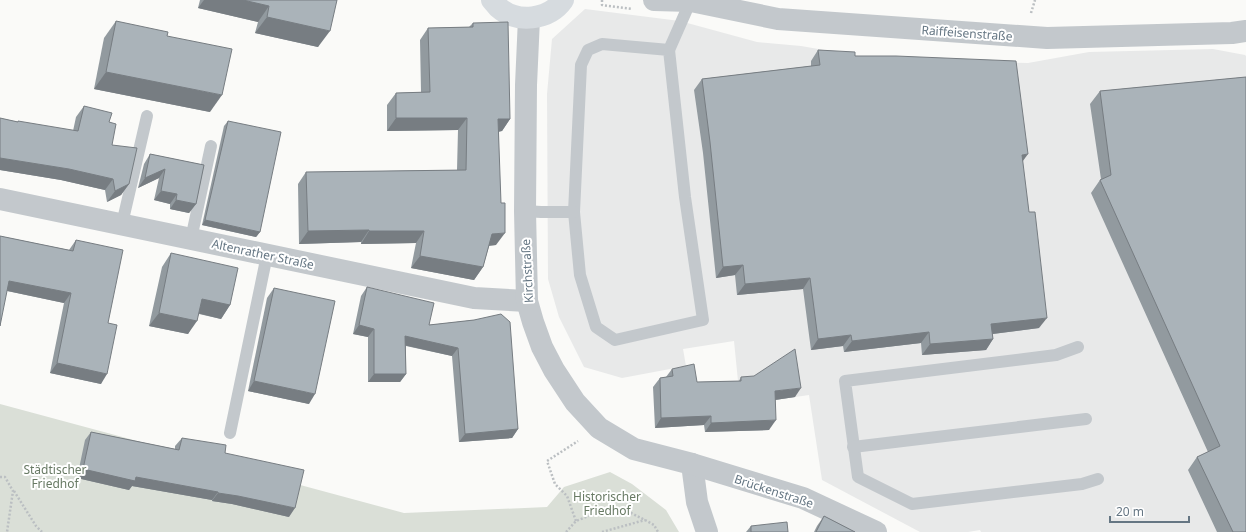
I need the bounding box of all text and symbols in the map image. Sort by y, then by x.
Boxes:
street label: Raiffeisenstraße [921,21,1013,45]
street label: Altenrather Straße [210,235,316,273]
street label: Kirchstraße [517,238,537,304]
park label: Städtischer Friedhof [23,461,87,492]
street label: Brückenstraße [732,470,816,512]
park label: Historischer Friedhof [573,488,641,519]
scale bar [1110,498,1189,524]
text: 20 m [1116,503,1144,520]

